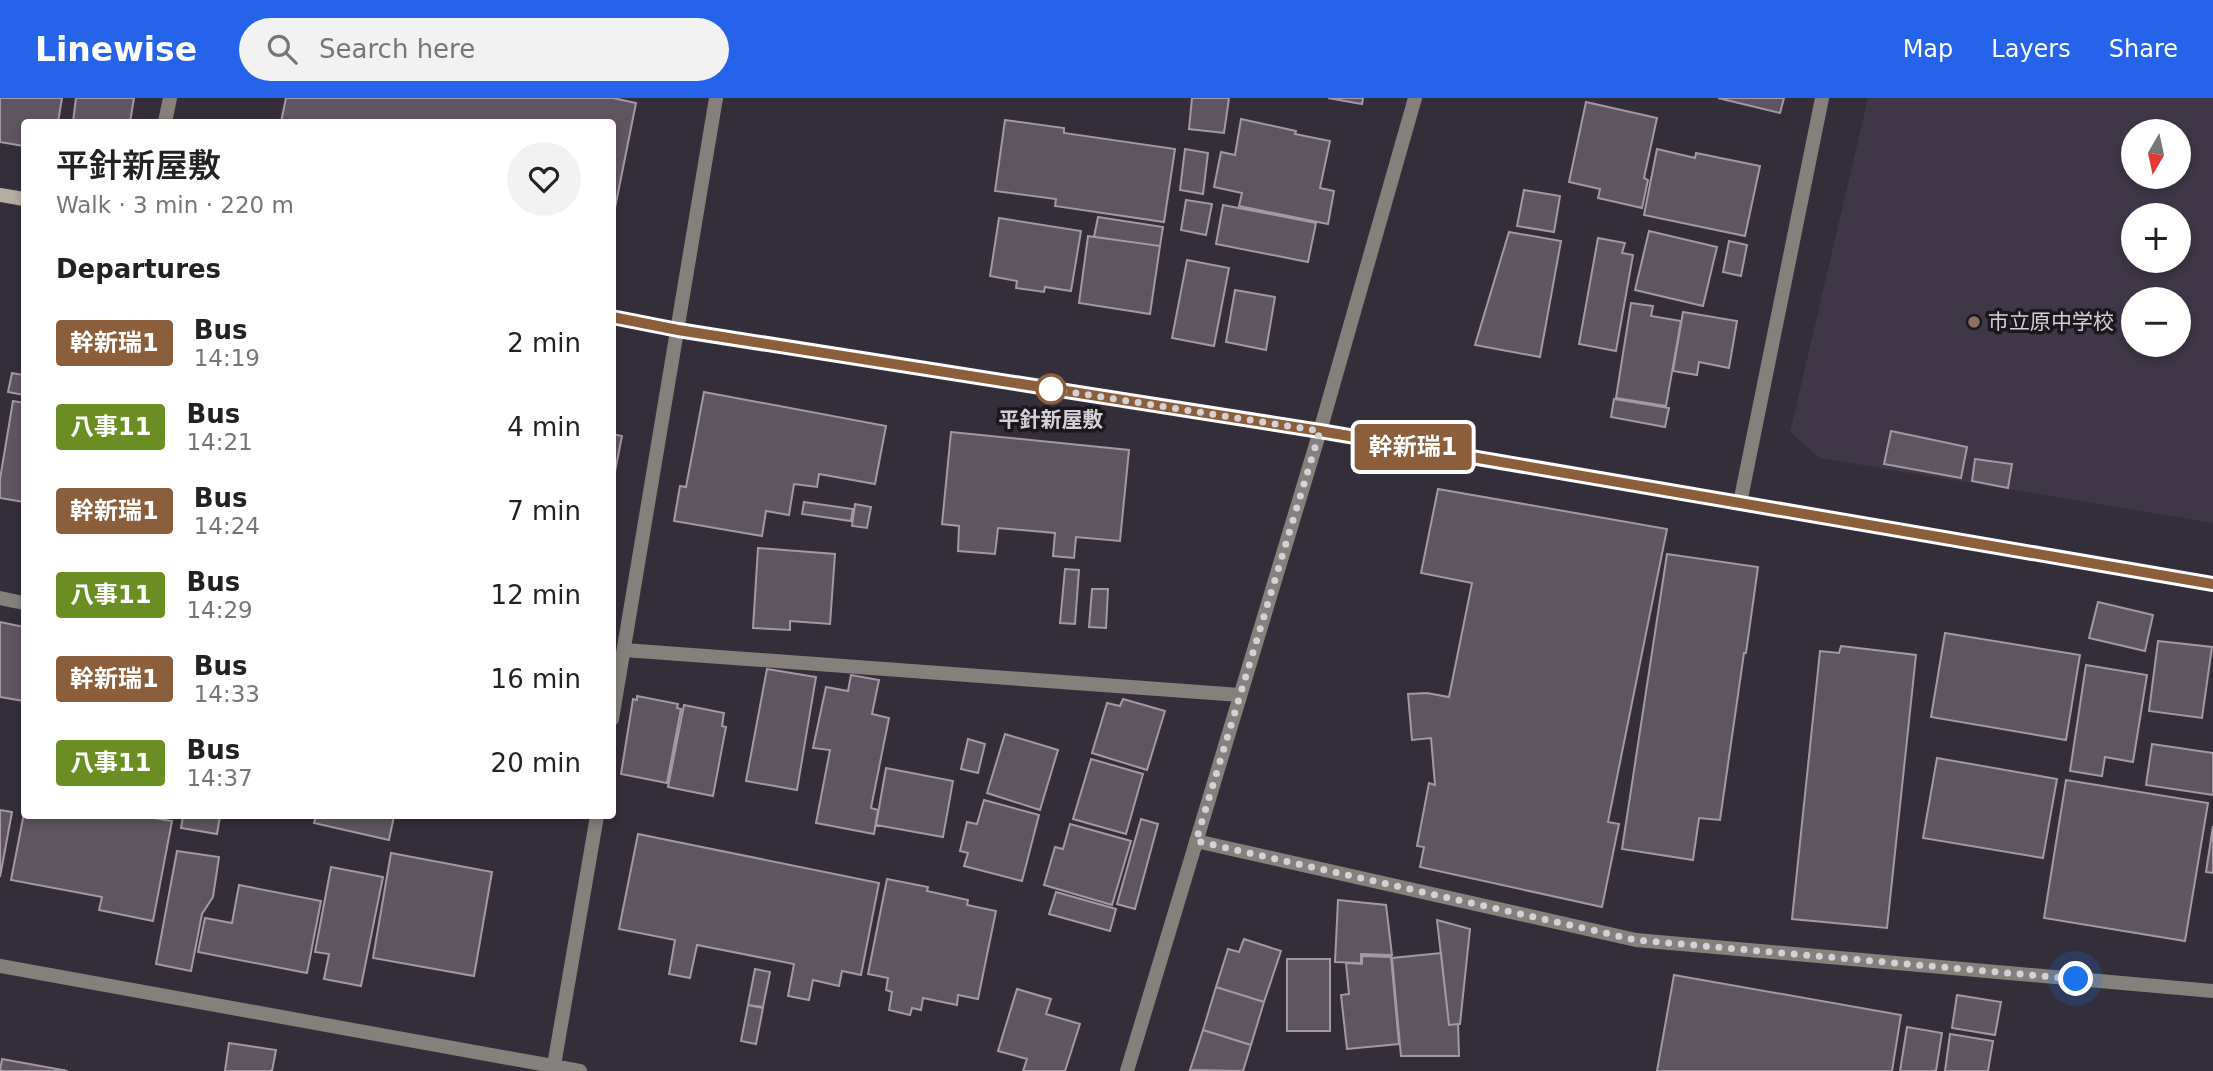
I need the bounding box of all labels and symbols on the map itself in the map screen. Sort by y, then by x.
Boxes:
north arrow [2121,119,2191,189]
place label: 市立原中学校 [1988,310,2114,334]
marker: 市立原中学校 [1966,314,1982,330]
marker: 平針新屋敷 [1036,374,1066,404]
place label: 平針新屋敷 [999,408,1104,432]
line badge: 幹新瑞1 [1364,424,1462,470]
your location [2058,961,2093,996]

